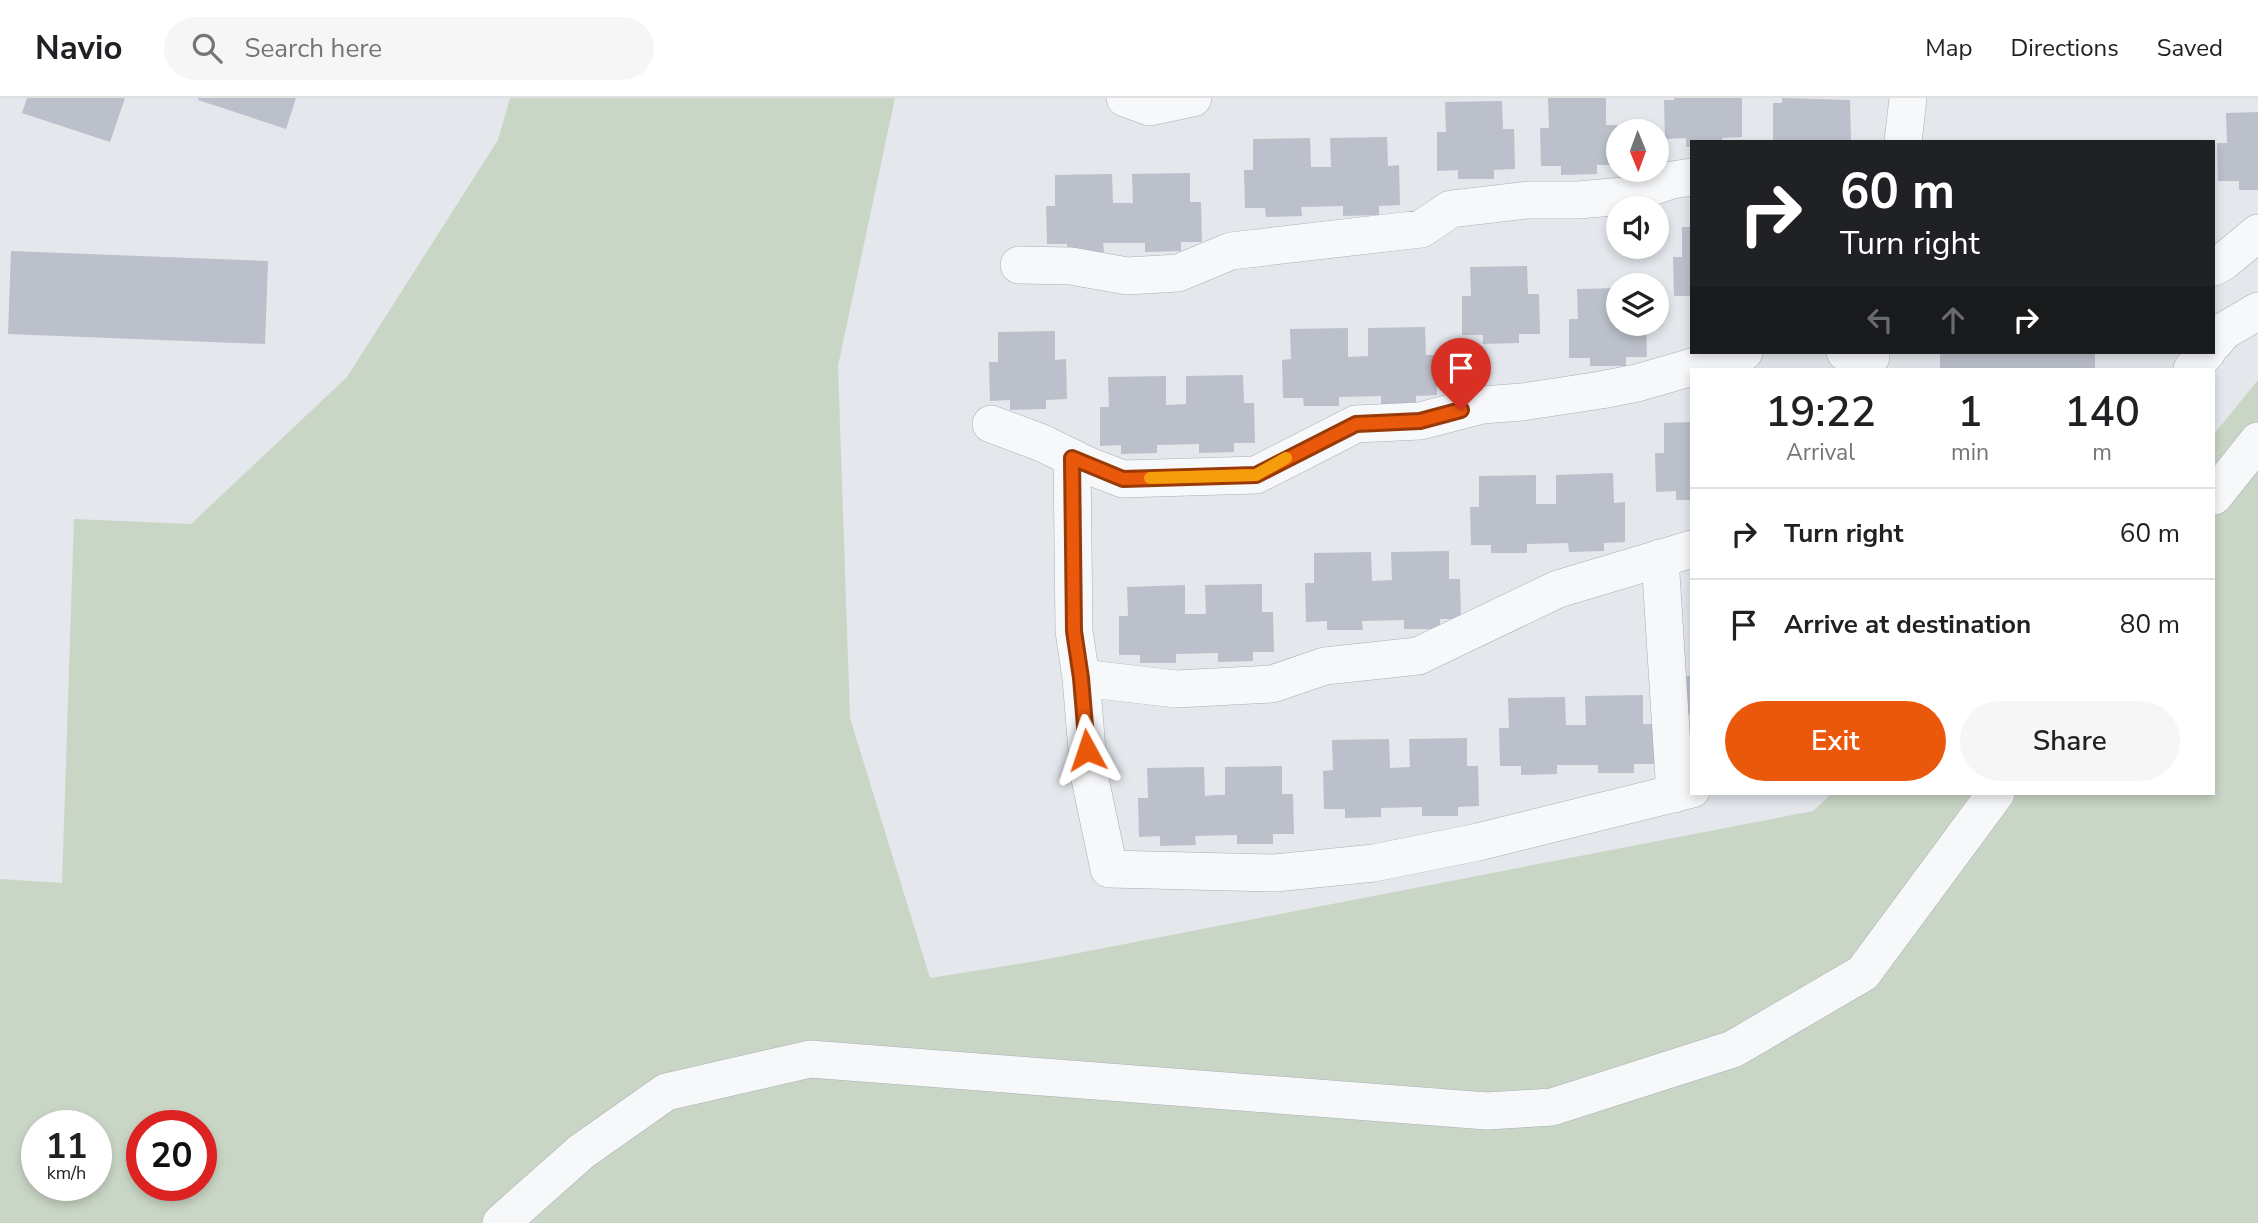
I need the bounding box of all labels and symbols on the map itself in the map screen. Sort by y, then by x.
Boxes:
north arrow [1606,119,1670,182]
pin [1431,338,1491,410]
position arrow [1050,713,1124,787]
speed limit sign: 20 [126,1110,217,1201]

